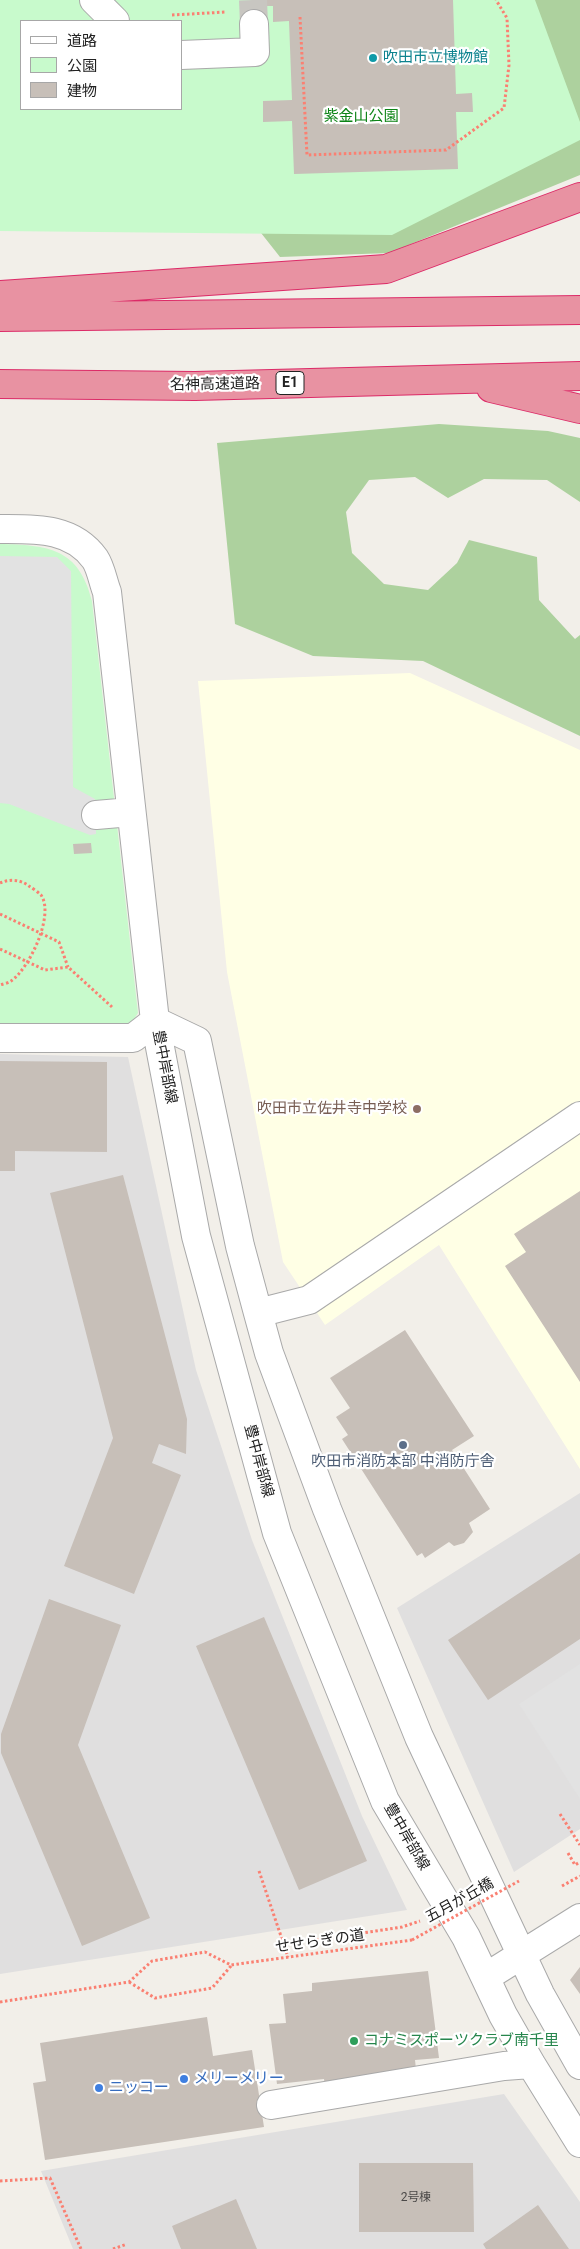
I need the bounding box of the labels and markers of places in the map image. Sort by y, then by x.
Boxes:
place label: 吹田市立博物館 [383,49,488,67]
marker: 吹田市立博物館 [367,52,379,64]
place label: 吹田市立佐井寺中学校 [257,1100,407,1118]
marker: 吹田市立佐井寺中学校 [411,1103,423,1115]
marker: 吹田市消防本部 中消防庁舎 [397,1439,409,1451]
place label: 吹田市消防本部 中消防庁舎 [311,1453,495,1471]
place label: コナミスポーツクラブ南千里 [364,2032,559,2050]
marker: コナミスポーツクラブ南千里 [348,2035,360,2047]
place label: メリーメリー [194,2070,284,2088]
marker: メリーメリー [178,2073,190,2085]
place label: ニッコー [109,2079,169,2097]
marker: ニッコー [93,2082,105,2094]

